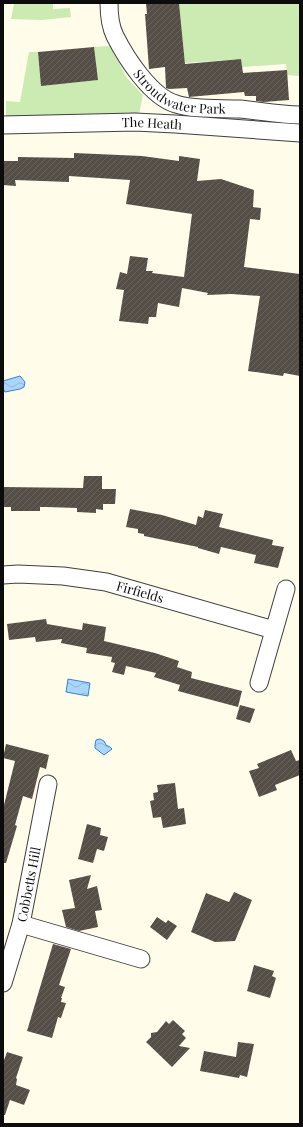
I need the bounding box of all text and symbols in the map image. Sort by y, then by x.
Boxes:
street label: Stroudwater Park [130,65,227,117]
street label: The Heath [122,113,183,133]
street label: Firfields [115,576,166,606]
street label: Cobbetts Hill [13,845,44,923]

